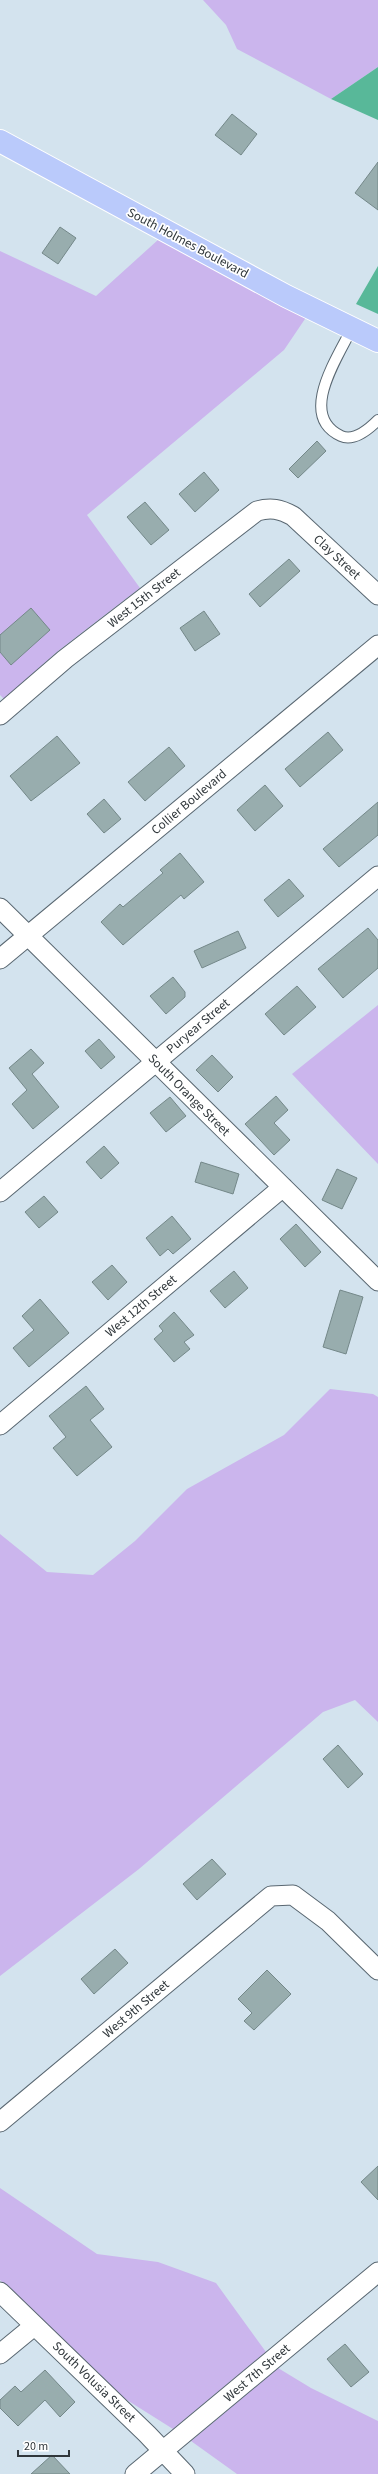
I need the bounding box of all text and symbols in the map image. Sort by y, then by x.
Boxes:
street label: South Holmes Boulevard [124,203,252,283]
street label: Clay Street [309,530,365,584]
street label: West 15th Street [104,563,185,632]
street label: Collier Boulevard [147,765,231,839]
street label: Puryear Street [162,994,234,1058]
street label: South Orange Street [144,1050,235,1141]
street label: West 12th Street [101,1270,181,1341]
street label: West 9th Street [99,1975,174,2042]
street label: South Volusia Street [48,2338,140,2427]
street label: West 7th Street [220,2339,295,2406]
scale bar [18,2432,69,2458]
text: 20 m [24,2438,48,2455]

